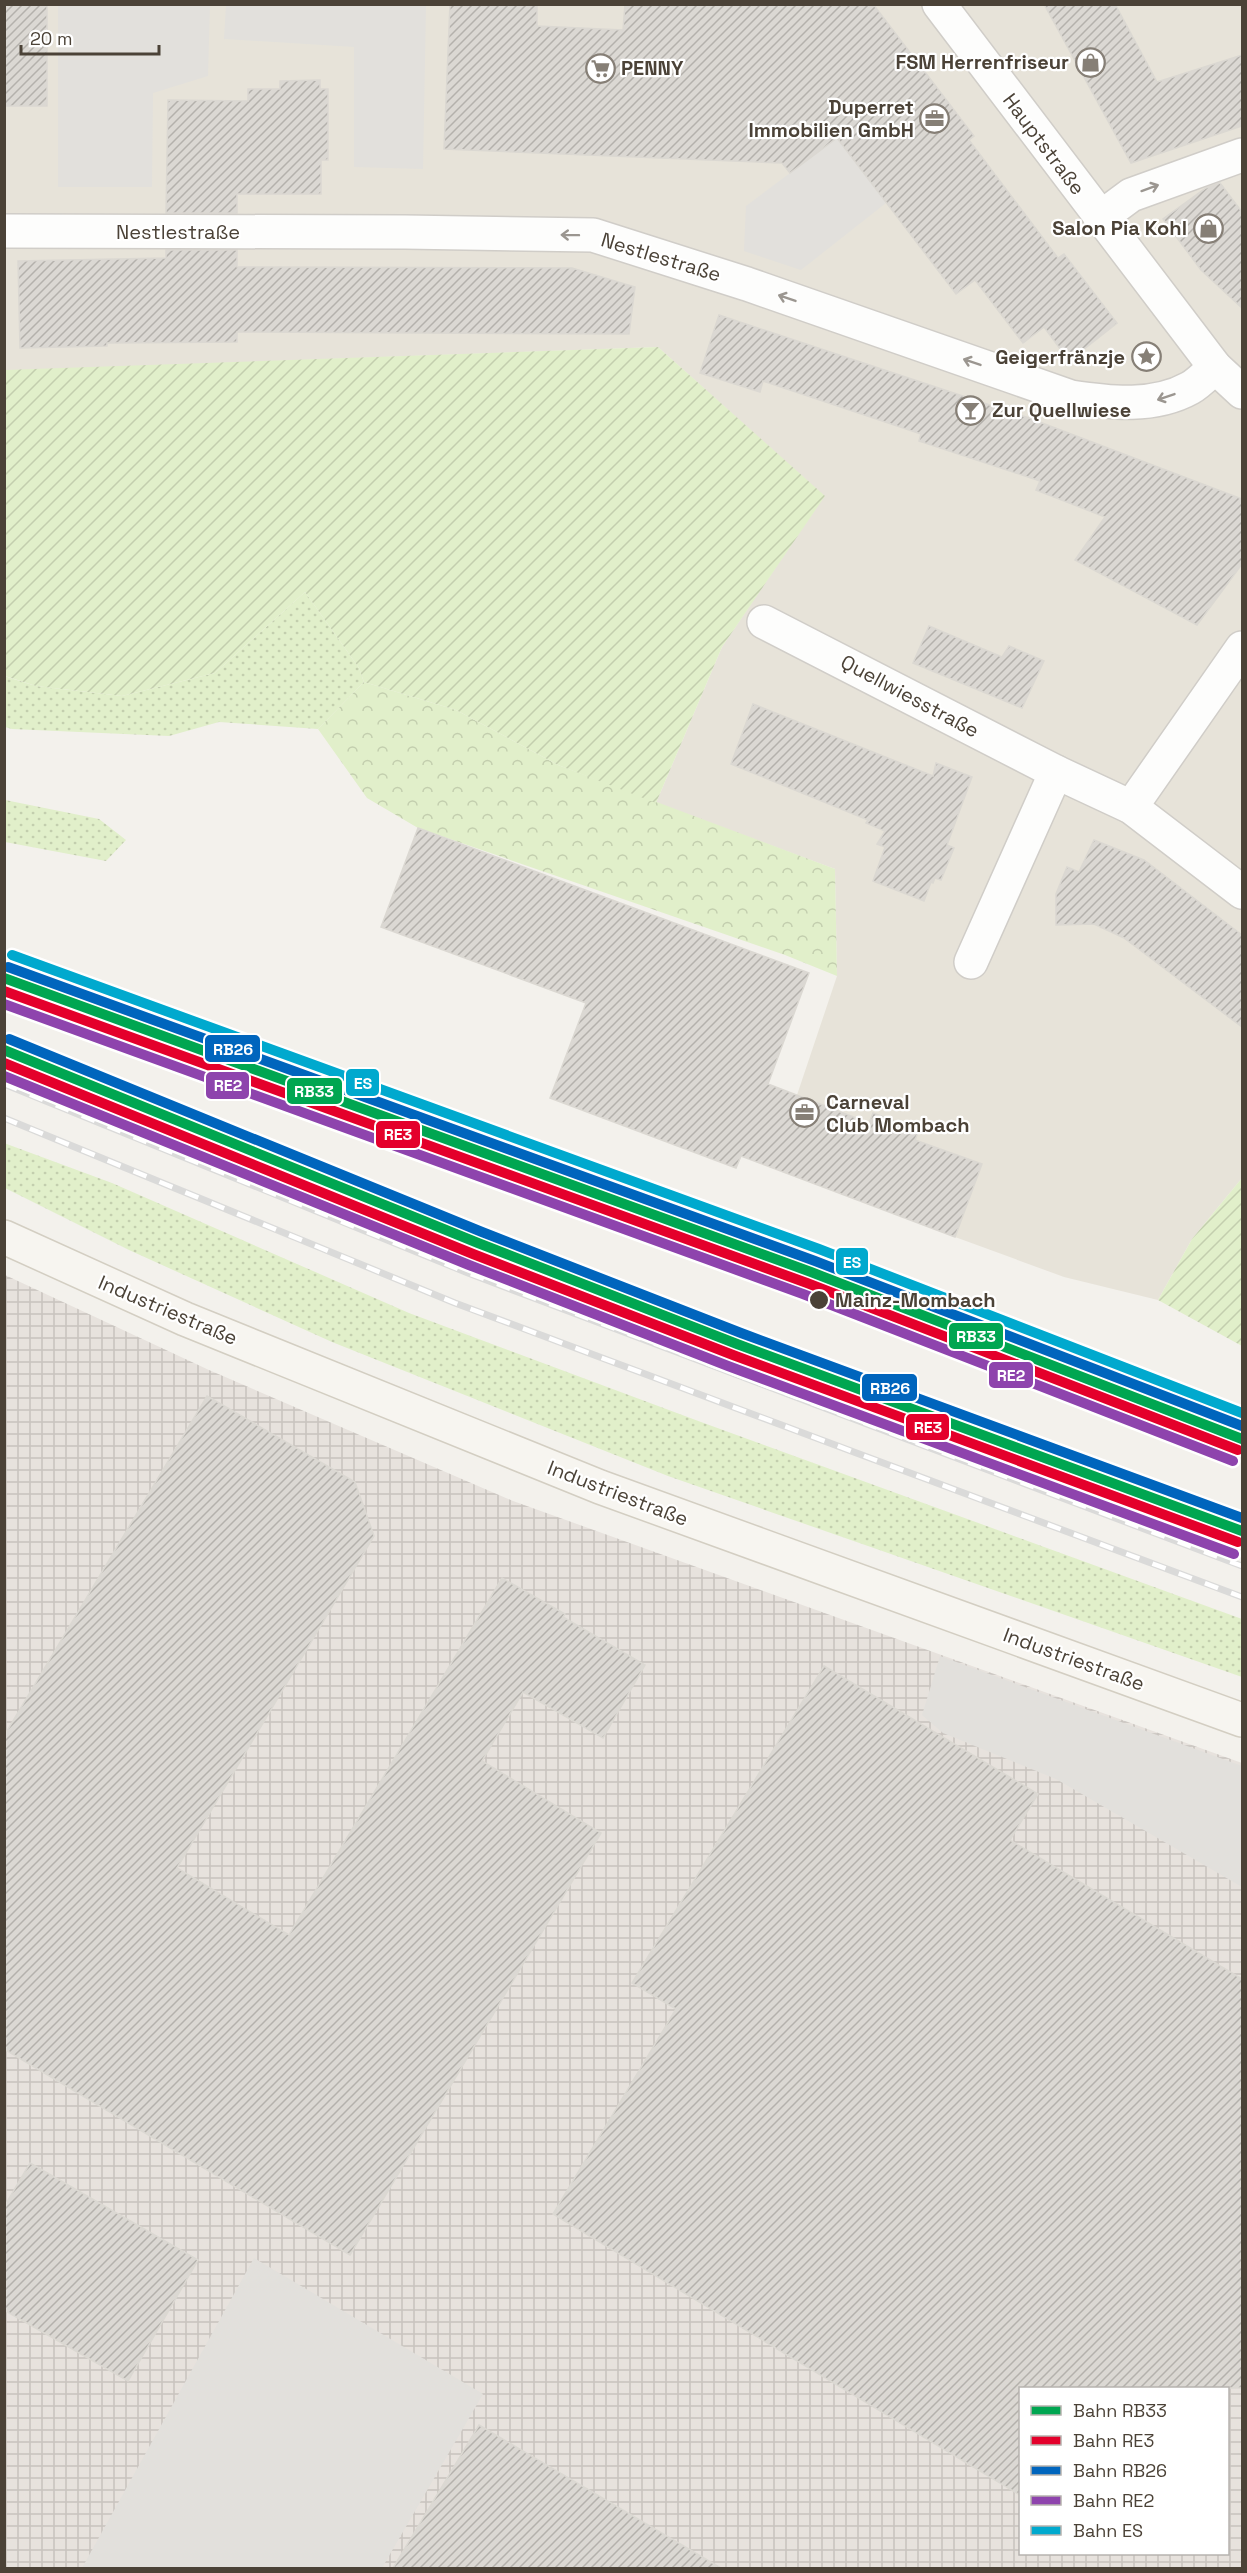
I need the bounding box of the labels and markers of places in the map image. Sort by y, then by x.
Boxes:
shop icon: FSM Herrenfriseur [1074,46,1106,78]
place label: FSM Herrenfriseur [896,49,1069,75]
supermarket icon: PENNY [584,52,616,84]
place label: PENNY [621,55,684,81]
place label: Duperret Immobilien GmbH [748,94,914,143]
office icon: Duperret Immobilien GmbH [919,103,951,135]
shop icon: Salon Pia Kohl [1192,212,1224,244]
place label: Salon Pia Kohl [1052,215,1187,241]
place icon: Geigerfränzje [1130,341,1162,373]
place label: Geigerfränzje [995,344,1125,370]
bar icon: Zur Quellwiese [955,394,987,426]
place label: Zur Quellwiese [992,397,1131,423]
place label: Carneval Club Mombach [826,1089,969,1138]
office icon: Carneval Club Mombach [789,1097,821,1129]
place label: Mainz-Mombach [835,1287,996,1313]
marker: Mainz-Mombach [808,1289,830,1311]

